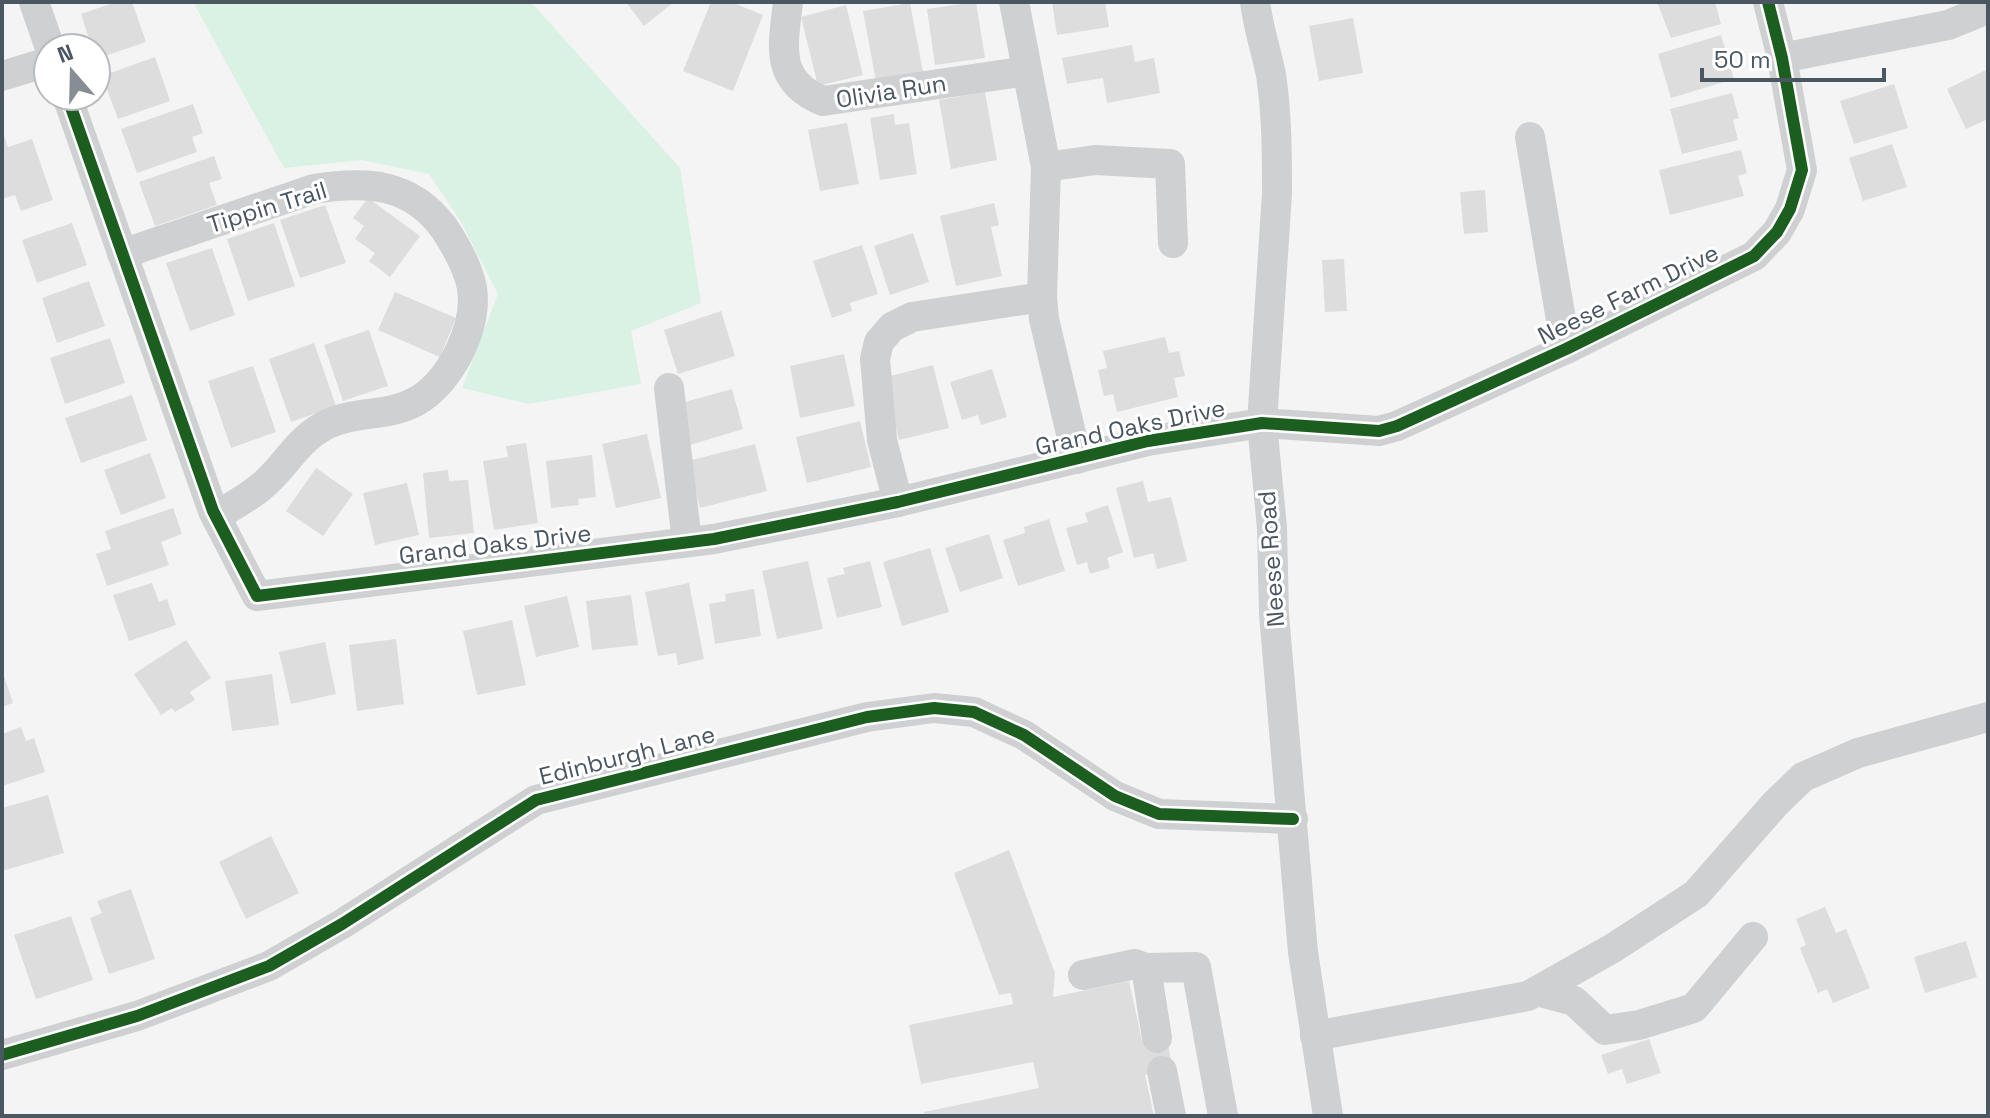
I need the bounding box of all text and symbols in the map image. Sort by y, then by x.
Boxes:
north arrow [32,32,112,112]
scale bar [1702,32,1884,82]
text: N [53,38,77,69]
text: 50 m [1714,44,1771,75]
street label: Olivia Run [834,67,948,115]
street label: Tippin Trail [203,174,331,240]
street label: Neese Farm Drive [1533,237,1723,351]
street label: Grand Oaks Drive [1032,392,1228,462]
street label: Neese Road [1251,490,1291,628]
street label: Grand Oaks Drive [397,517,593,571]
street label: Edinburgh Lane [536,718,718,792]

